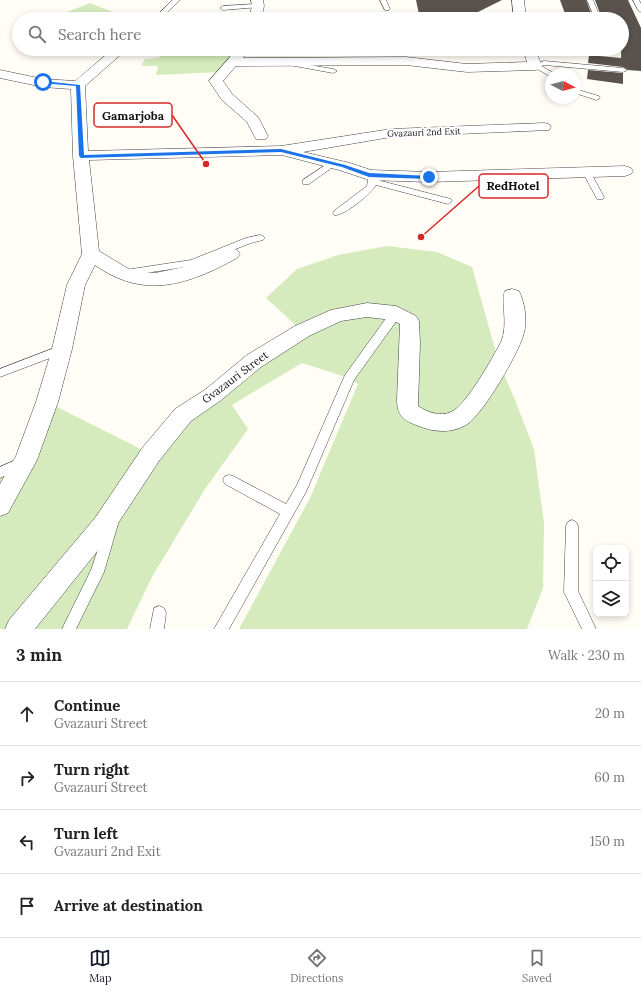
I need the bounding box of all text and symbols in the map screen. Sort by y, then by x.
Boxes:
search box [12,12,629,56]
icon: search [26,23,48,45]
text: Search here [58,25,141,44]
north arrow [545,68,581,104]
route start [34,73,52,91]
callout: Gamarjoba [94,103,172,127]
text: Gamarjoba [102,108,165,123]
street label: Gvazauri 2nd Exit [387,125,462,139]
route end [420,168,438,186]
callout: RedHotel [479,174,548,198]
text: RedHotel [487,178,540,193]
street label: Gvazauri Street [199,347,271,406]
map controls [593,545,629,617]
button: locate [593,545,629,581]
button: layers [593,581,629,617]
text: 3 min [16,644,62,666]
text: Walk · 230 m [548,647,625,664]
text: Continue [54,696,120,715]
icon: ahead [16,703,38,725]
text: 20 m [595,705,625,722]
text: Gvazauri Street [54,715,148,732]
text: Turn right [54,760,130,779]
icon: right [16,767,38,789]
text: 60 m [594,769,625,786]
text: Gvazauri Street [54,779,148,796]
text: Turn left [54,824,118,843]
icon: left [16,831,38,853]
text: 150 m [590,833,625,850]
text: Gvazauri 2nd Exit [54,843,161,860]
icon: arrive [16,895,38,917]
text: Arrive at destination [54,896,203,915]
tab: Map [89,947,112,985]
tab: Directions [290,947,343,985]
tab: Saved [522,947,552,985]

